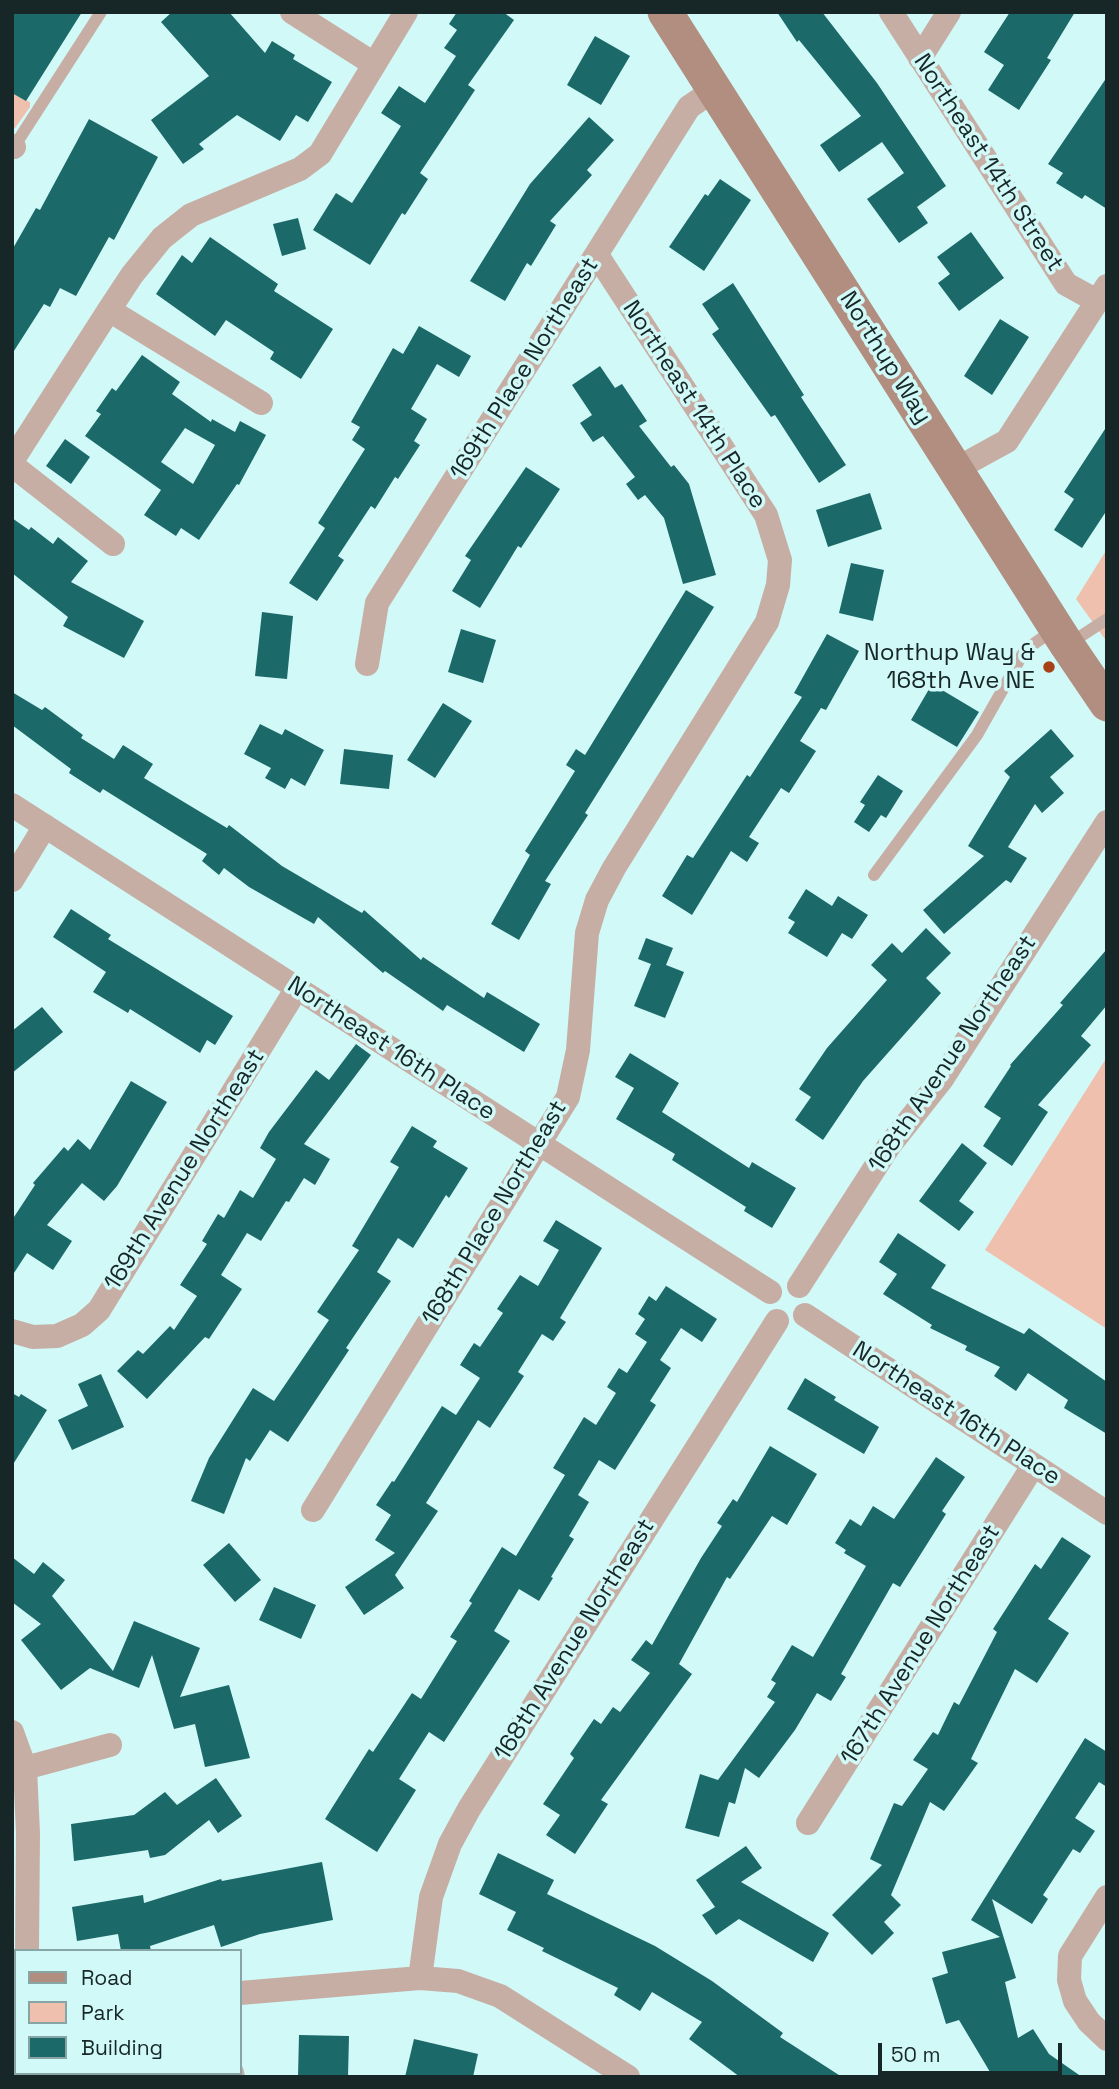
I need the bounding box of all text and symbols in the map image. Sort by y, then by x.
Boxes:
street label: Northeast 14th Street [907,49,1069,277]
street label: 169th Place Northeast [445,253,605,485]
street label: Northup Way [833,286,937,430]
street label: Northeast 14th Place [616,296,772,514]
place label: Northup Way & 168th Ave NE [864,639,1035,695]
marker: Northup Way & 168th Ave NE [1041,659,1057,675]
street label: 168th Avenue Northeast [863,930,1043,1178]
street label: Northeast 16th Place [282,971,500,1127]
street label: 169th Avenue Northeast [99,1044,271,1296]
street label: 168th Place Northeast [416,1095,574,1331]
street label: Northeast 16th Place [847,1336,1065,1492]
street label: 168th Avenue Northeast [489,1514,661,1766]
street label: 167th Avenue Northeast [835,1520,1007,1770]
legend [14,1949,242,2075]
text: Road [81,1964,133,1991]
text: Park [81,1999,125,2026]
scale bar [881,2030,1065,2074]
text: Building [81,2034,163,2061]
text: 50 m [891,2041,941,2068]

